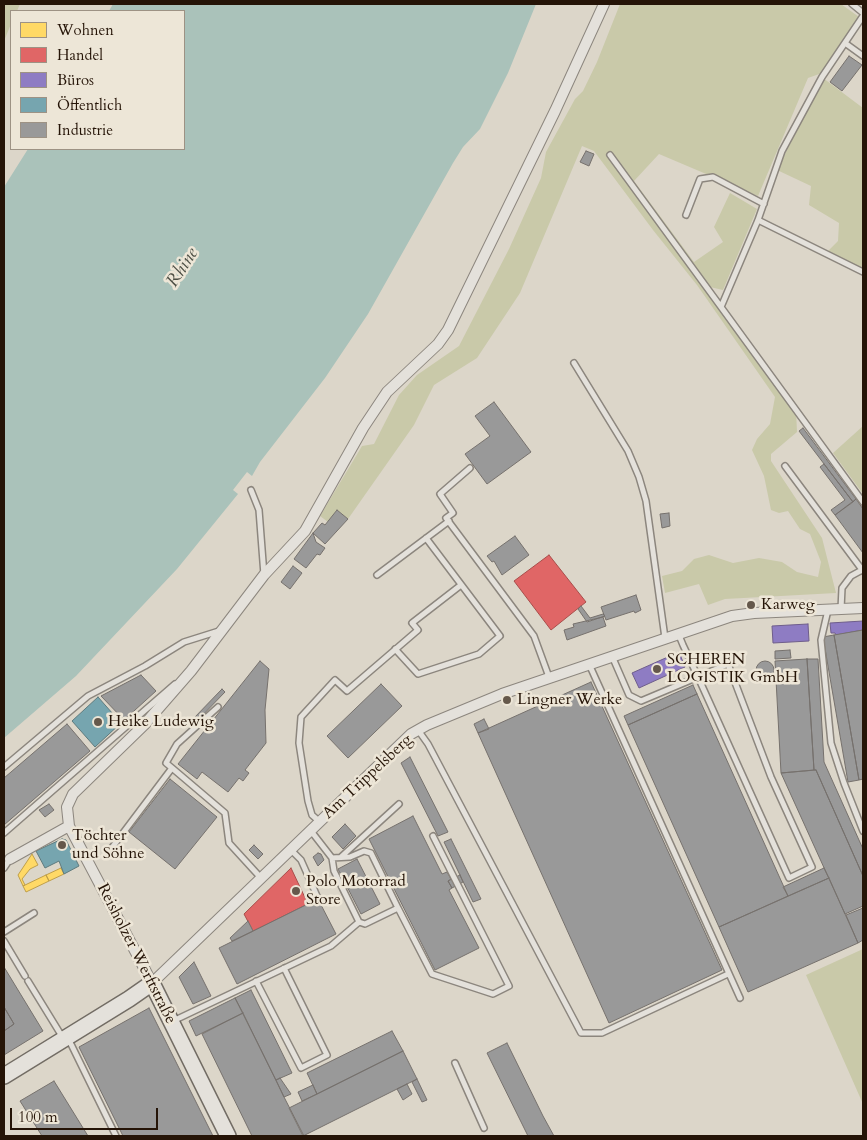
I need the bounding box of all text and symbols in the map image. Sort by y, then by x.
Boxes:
legend [10,10,185,150]
text: Wohnen [57,20,114,40]
text: Handel [57,45,103,65]
text: Büros [57,70,94,90]
text: Öffentlich [57,95,122,115]
text: Industrie [57,120,113,140]
water label: Rhine [162,244,204,292]
place label: Karweg [761,595,815,615]
marker: Karweg [745,599,757,611]
place label: SCHEREN LOGISTIK GmbH [667,650,798,688]
marker: SCHEREN LOGISTIK GmbH [651,663,663,675]
place label: Lingner Werke [517,690,622,710]
marker: Lingner Werke [501,694,513,706]
place label: Heike Ludewig [108,712,214,732]
marker: Heike Ludewig [92,716,104,728]
street label: Am Trippelsberg [319,731,417,823]
place label: Töchter und Söhne [72,826,144,864]
marker: Töchter und Söhne [56,839,68,851]
place label: Polo Motorrad Store [306,872,406,910]
street label: Reisholzer Werftstraße [92,881,180,1027]
marker: Polo Motorrad Store [290,885,302,897]
scale bar [12,1098,160,1130]
text: 100 m [18,1107,58,1127]

